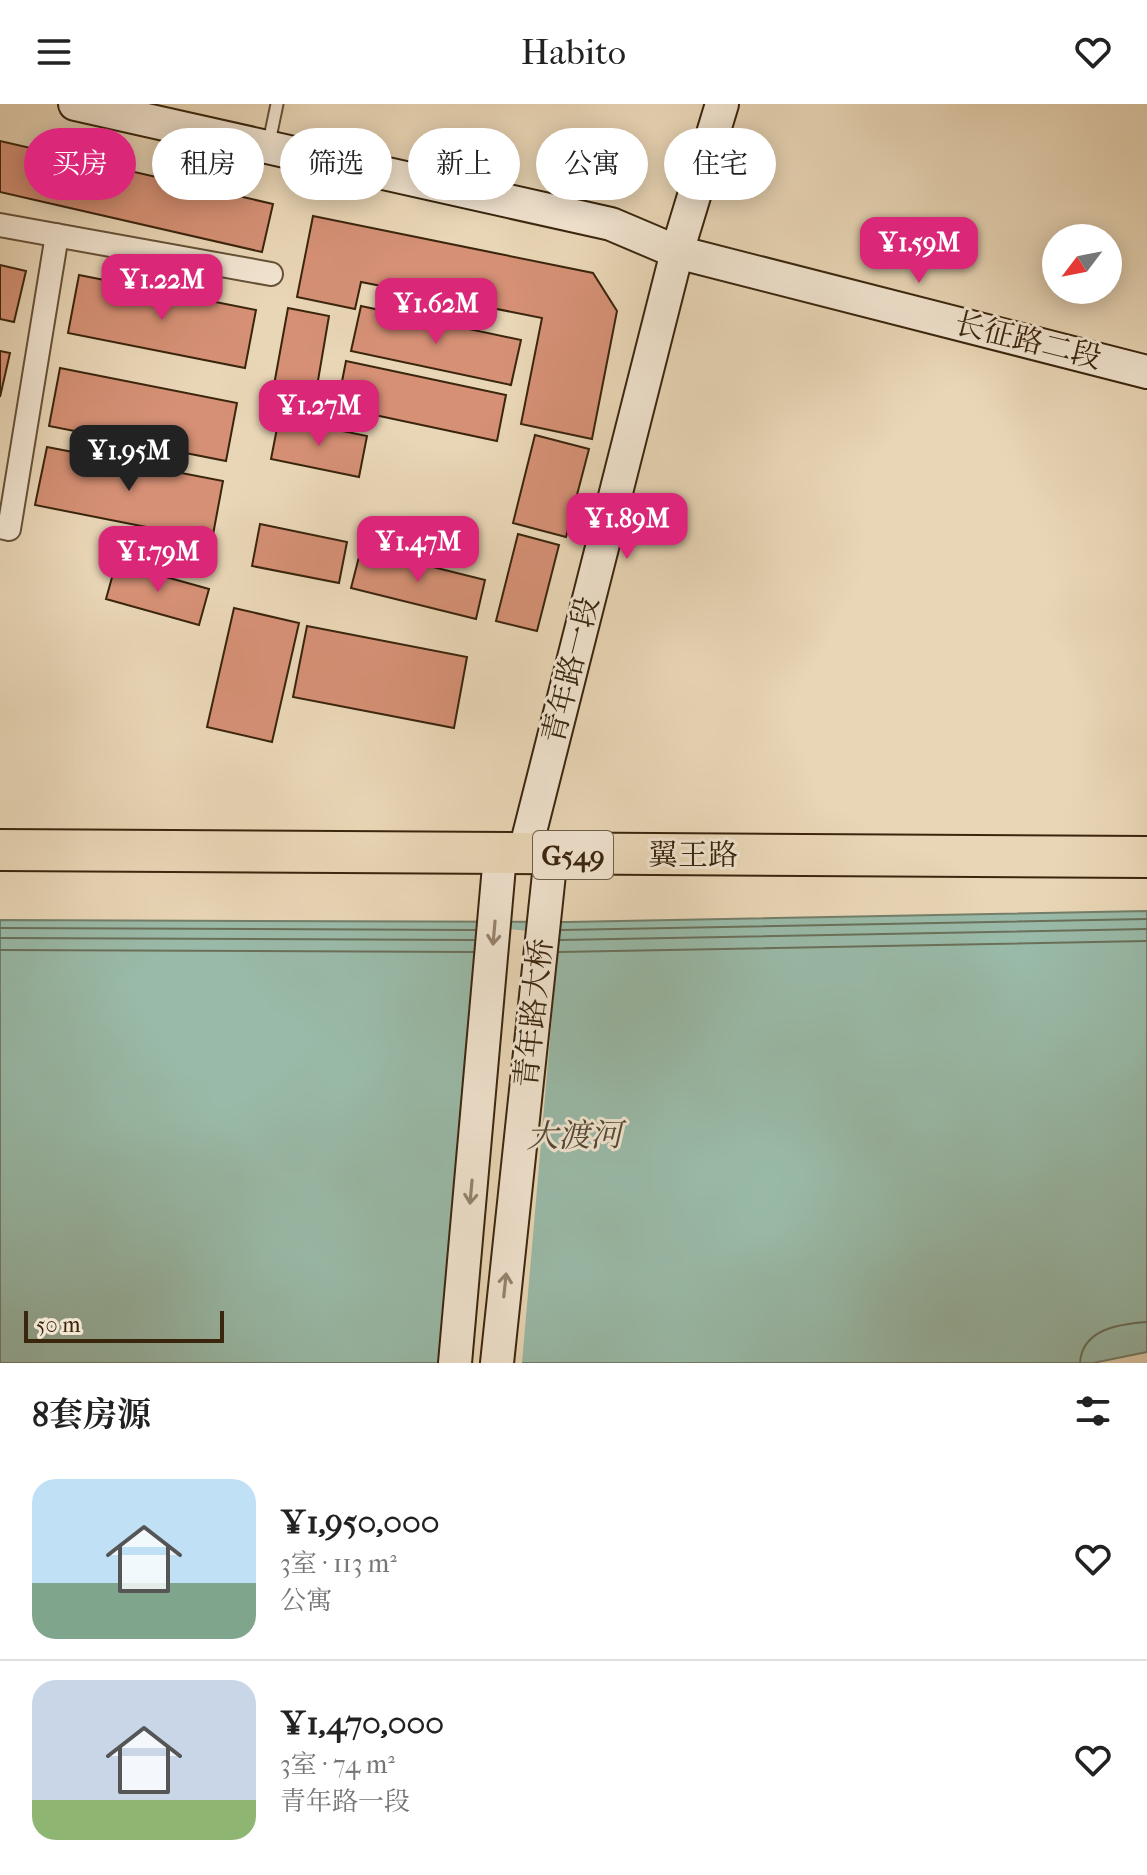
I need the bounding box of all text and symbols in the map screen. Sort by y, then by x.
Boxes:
icon: menu [32,30,76,74]
icon: heart [1071,30,1115,74]
text: Habito [521,31,626,73]
chip: 买房 [24,128,136,200]
chip: 租房 [152,128,264,200]
chip: 筛选 [280,128,392,200]
chip: 新上 [408,128,520,200]
chip: 公寓 [536,128,648,200]
chip: 住宅 [664,128,776,200]
pin: ¥1.59M [854,217,984,285]
north arrow [1042,224,1122,304]
map controls [1042,224,1122,304]
text: ¥1.59M [878,227,960,258]
pin: ¥1.22M [97,254,227,322]
text: ¥1.22M [119,264,205,295]
pin: ¥1.62M [371,278,501,346]
text: ¥1.62M [393,288,479,319]
street label: 长征路二段 [951,306,1105,376]
pin: ¥1.27M [254,380,384,448]
text: ¥1.27M [277,390,361,421]
pin: ¥1.95M [64,425,194,493]
text: ¥1.95M [88,435,170,466]
pin: ¥1.89M [562,493,692,561]
text: ¥1.89M [585,503,669,534]
pin: ¥1.47M [353,516,483,584]
pin: ¥1.79M [93,526,223,594]
text: ¥1.47M [375,526,461,557]
text: ¥1.79M [116,536,200,567]
street label: 青年路一段 [536,593,606,747]
road number: G549 [533,831,613,879]
street label: 翼王路 [648,838,738,873]
one-way arrow [486,919,501,946]
street label: 青年路大桥 [509,937,559,1089]
water label: 大渡河 [526,1117,627,1155]
one-way arrow [463,1178,478,1205]
one-way arrow [498,1273,513,1299]
scale bar [24,1307,224,1343]
text: 50 m [36,1312,81,1338]
icon: filters [1071,1389,1115,1433]
text: 8套房源 [32,1395,151,1435]
text: ¥1,950,000 [280,1502,439,1542]
icon: home [96,1511,192,1607]
icon: heart [1071,1537,1115,1581]
text: 3室 · 113 m² [280,1548,397,1579]
text: 公寓 [280,1585,332,1616]
text: ¥1,470,000 [280,1703,444,1743]
icon: home [96,1712,192,1808]
icon: heart [1071,1738,1115,1782]
text: 3室 · 74 m² [280,1749,395,1780]
text: 青年路一段 [280,1786,410,1817]

